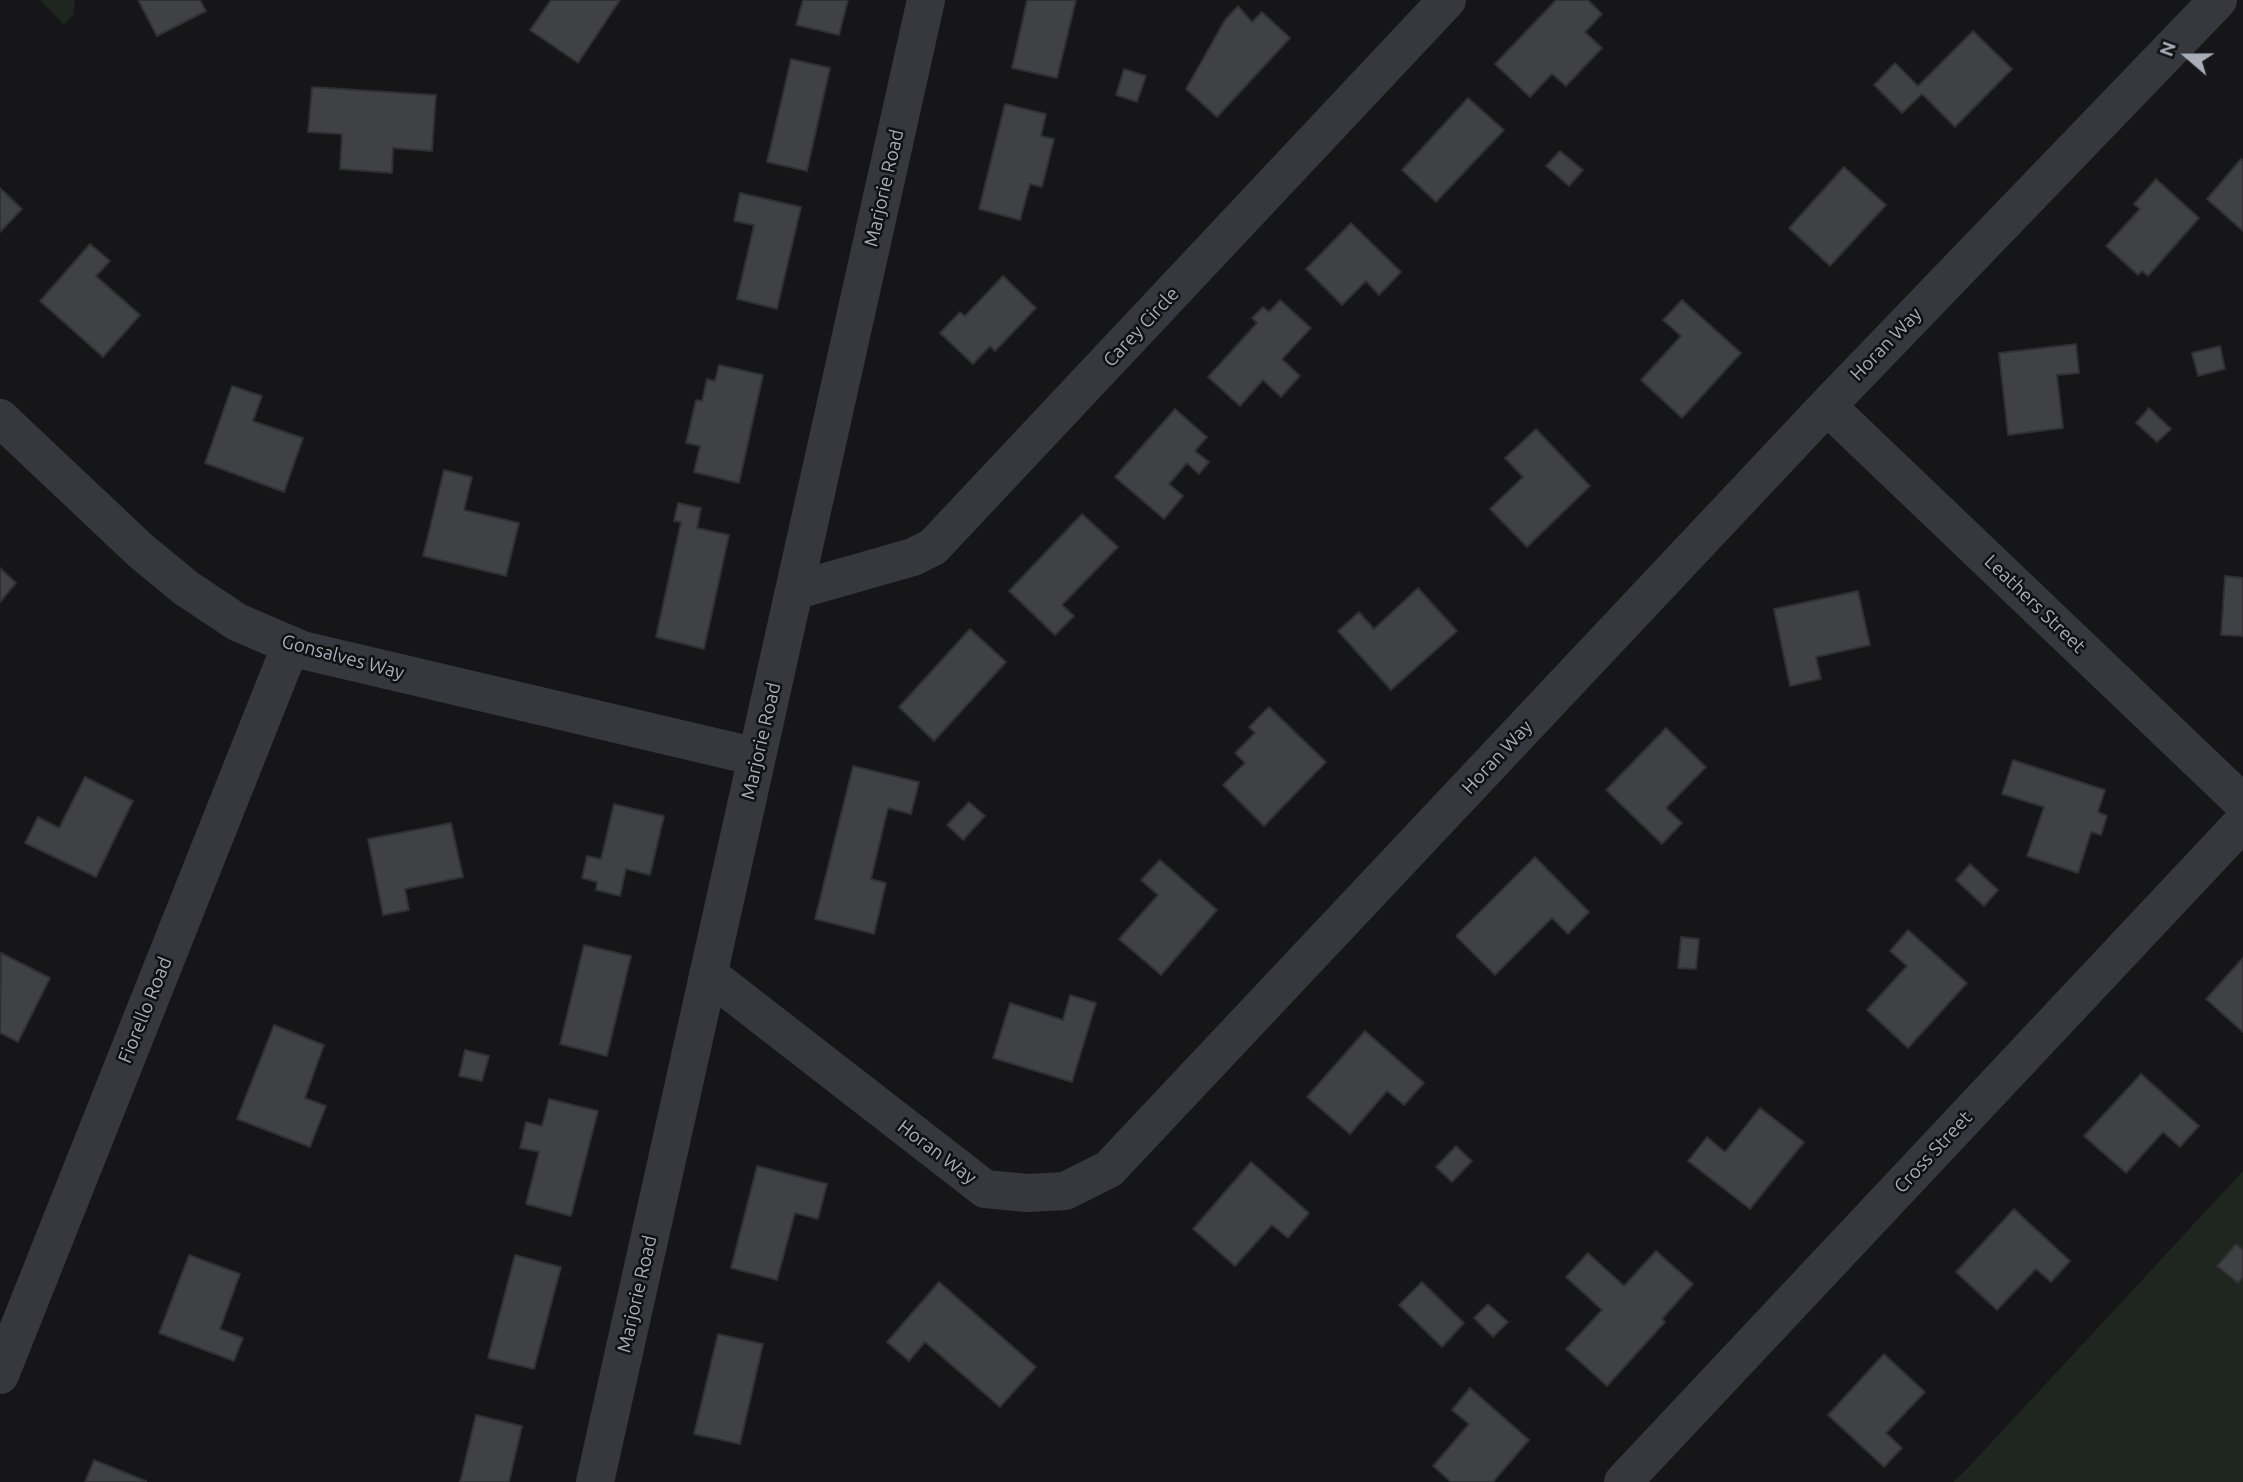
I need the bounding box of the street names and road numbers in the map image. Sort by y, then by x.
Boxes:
street label: Marjorie Road [859,127,909,249]
street label: Carey Circle [1098,283,1184,371]
street label: Horan Way [1846,303,1926,385]
street label: Leathers Street [1980,550,2090,658]
street label: Gonsalves Way [279,630,407,684]
street label: Marjorie Road [736,680,786,802]
street label: Horan Way [1457,715,1537,799]
street label: Fiorello Road [113,954,177,1066]
street label: Cross Street [1889,1106,1977,1198]
street label: Horan Way [893,1115,981,1189]
street label: Marjorie Road [612,1233,662,1355]

